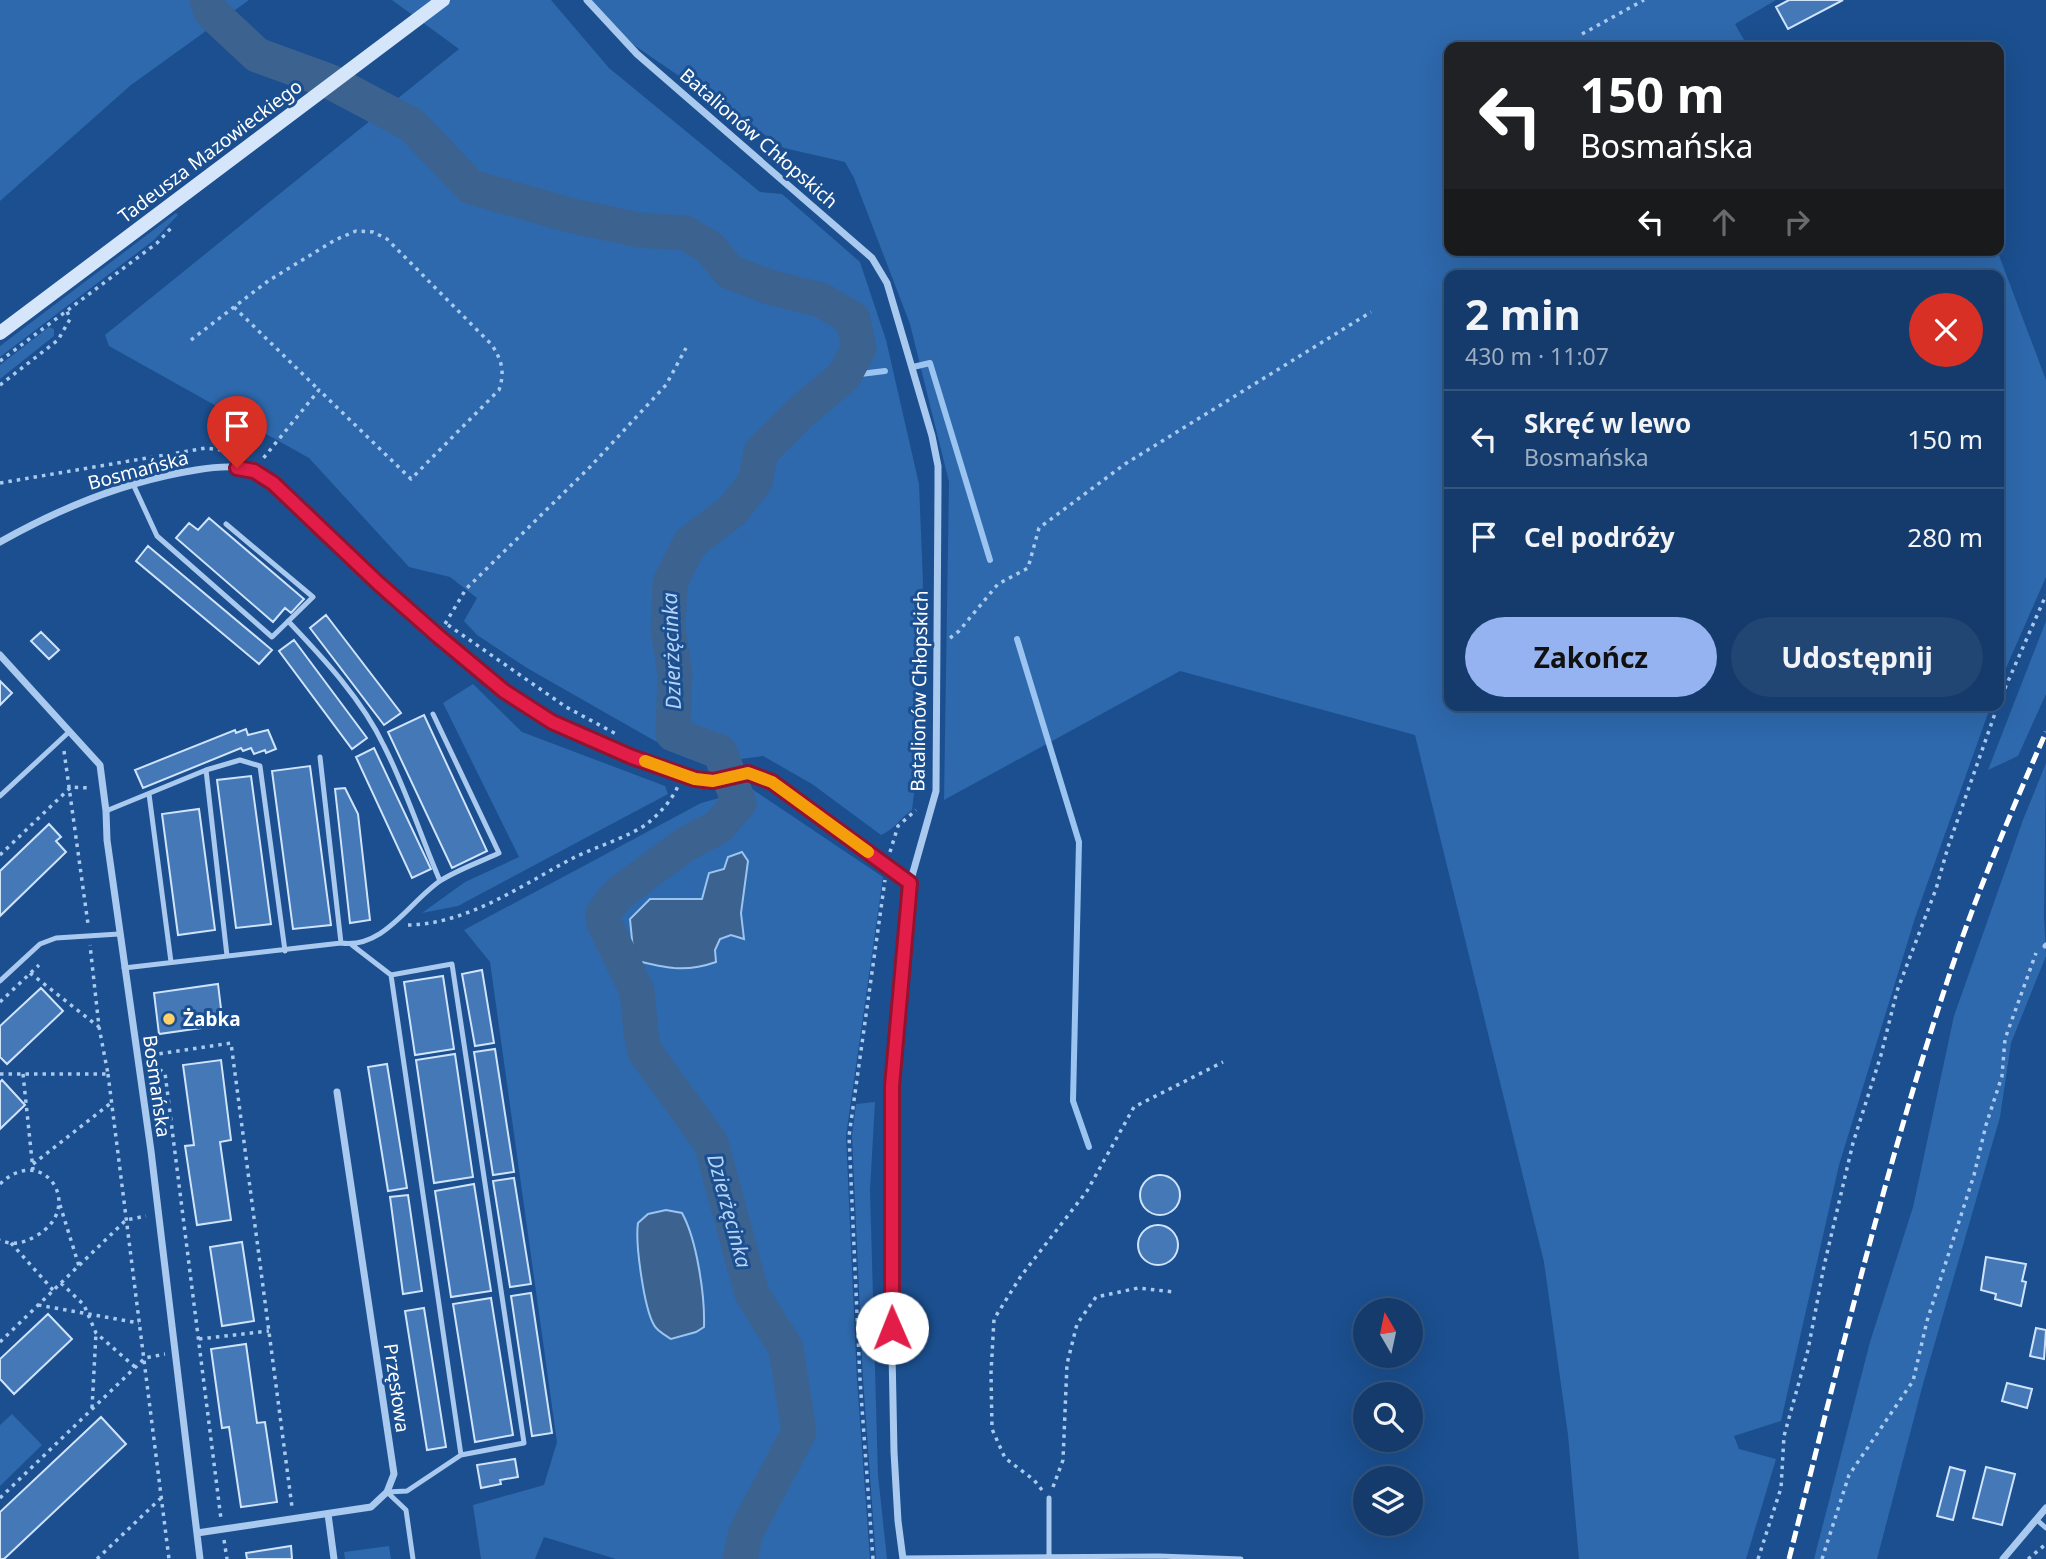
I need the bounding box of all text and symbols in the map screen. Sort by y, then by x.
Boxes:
text: 150 m [1580,61,1725,127]
street label: Batalionów Chłopskich [674,62,844,214]
icon: left [1465,70,1556,161]
street label: Tadeusza Mazowieckiego [113,73,307,229]
text: Bosmańska [1580,124,1754,167]
icon: left [1632,203,1670,241]
icon: ahead [1705,203,1743,241]
icon: right [1778,203,1816,241]
text: 2 min [1465,285,1581,342]
button: close [1909,293,1983,367]
text: 430 m · 11:07 [1465,340,1609,372]
pin [207,396,267,468]
text: Skręć w lewo [1524,405,1691,441]
icon: arrive [218,407,256,445]
icon: left [1465,420,1503,458]
text: 150 m [1907,421,1983,457]
text: Bosmańska [1524,441,1649,473]
street label: Bosmańska [85,444,191,496]
icon: arrive [1465,518,1503,556]
text: Cel podróży [1524,519,1675,555]
text: 280 m [1907,519,1983,555]
street label: Batalionów Chłopskich [904,590,934,792]
water label: Dzierżęcinka [655,592,687,710]
button: Zakończ [1465,617,1717,697]
button: Udostępnij [1731,617,1983,697]
place label: Żabka [183,1006,241,1032]
marker: Żabka [161,1011,177,1027]
street label: Bosmańska [137,1033,177,1139]
water label: Dzierżęcinka [701,1151,759,1271]
position arrow [855,1291,929,1365]
north arrow [1353,1298,1423,1368]
map controls [1353,1298,1423,1536]
street label: Przęsłowa [378,1342,416,1434]
button: search [1353,1382,1423,1452]
button: layers [1353,1466,1423,1536]

